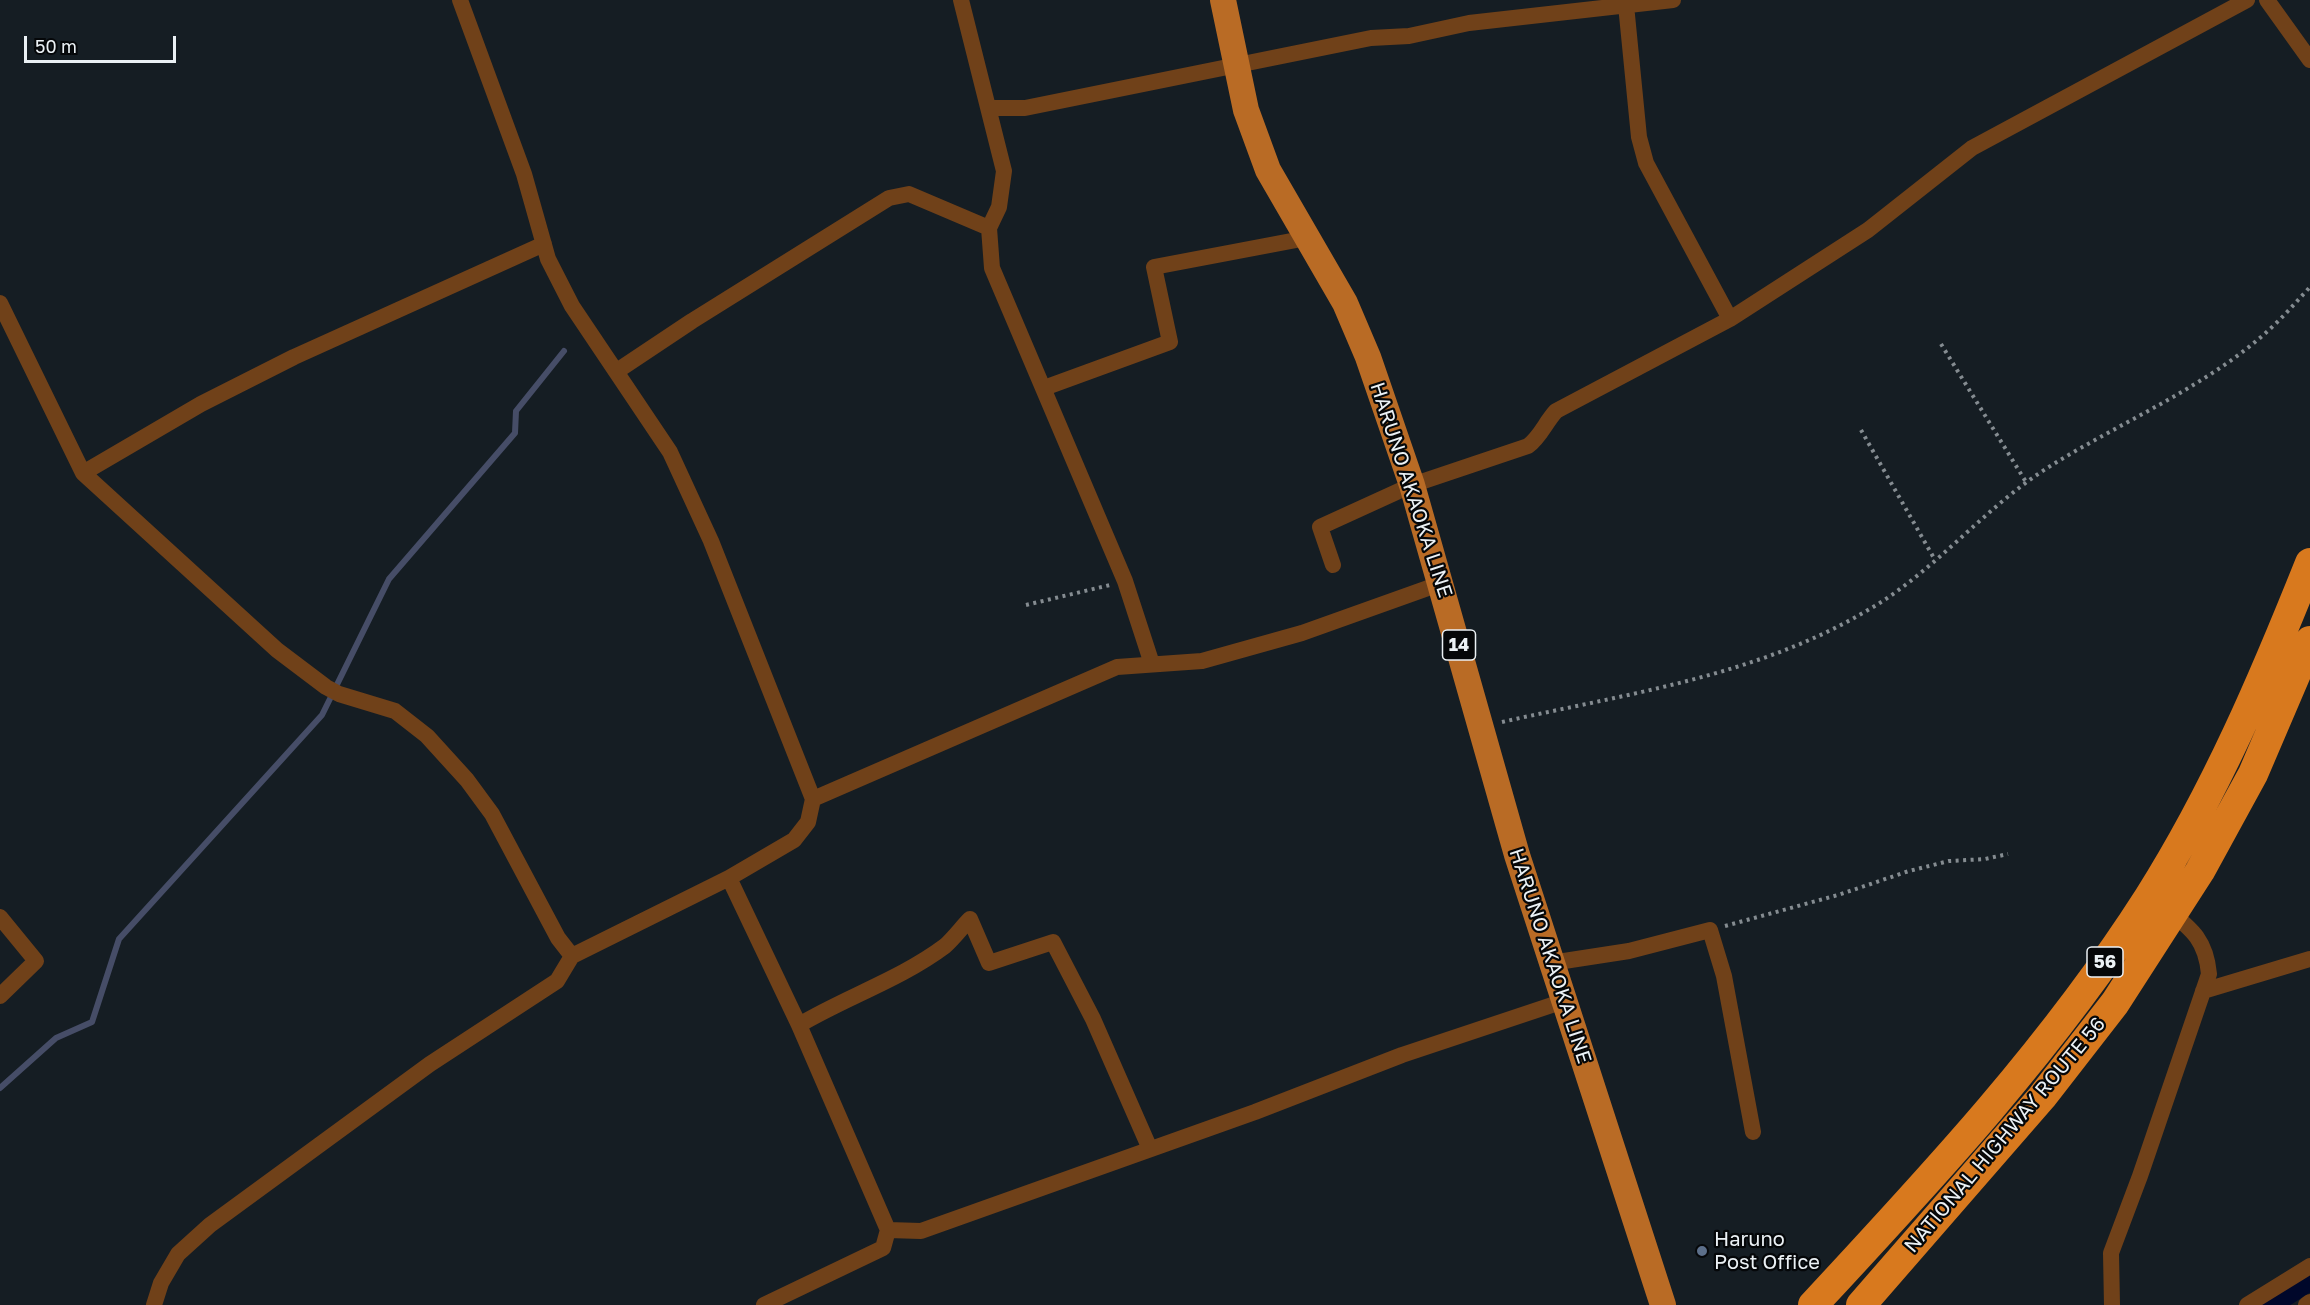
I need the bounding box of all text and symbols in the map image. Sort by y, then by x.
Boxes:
scale bar [27,24,178,62]
text: 50 m [35,35,77,57]
street label: HARUNO AKAOKA LINE [1365,379,1457,601]
road number: 14 [1442,630,1476,660]
street label: HARUNO AKAOKA LINE [1504,845,1596,1067]
road number: 56 [2087,947,2123,977]
street label: NATIONAL HIGHWAY ROUTE 56 [1899,1012,2111,1258]
place label: Haruno Post Office [1714,1228,1820,1275]
marker: Haruno Post Office [1695,1244,1709,1258]

